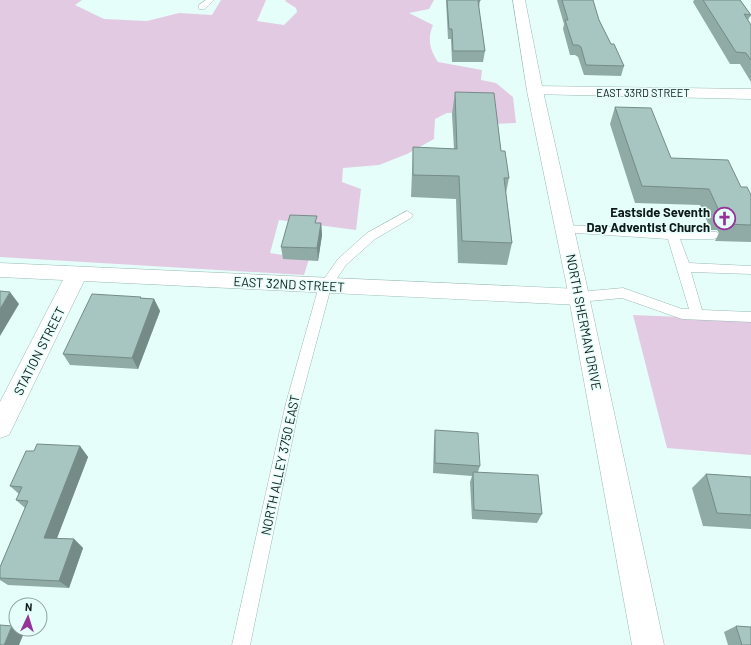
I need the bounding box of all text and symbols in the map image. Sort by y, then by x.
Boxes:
street label: EAST 33RD STREET [596,86,690,99]
place label: Eastside Seventh Day Adventist Church [586,204,710,235]
church icon: Eastside Seventh Day Adventist Church [712,206,738,232]
street label: NORTH SHERMAN DRIVE [563,252,605,392]
street label: EAST 32ND STREET [233,273,345,295]
street label: STATION STREET [10,304,68,398]
street label: NORTH ALLEY 3750 EAST [257,393,303,537]
north arrow [8,597,48,637]
text: N [25,600,33,613]

